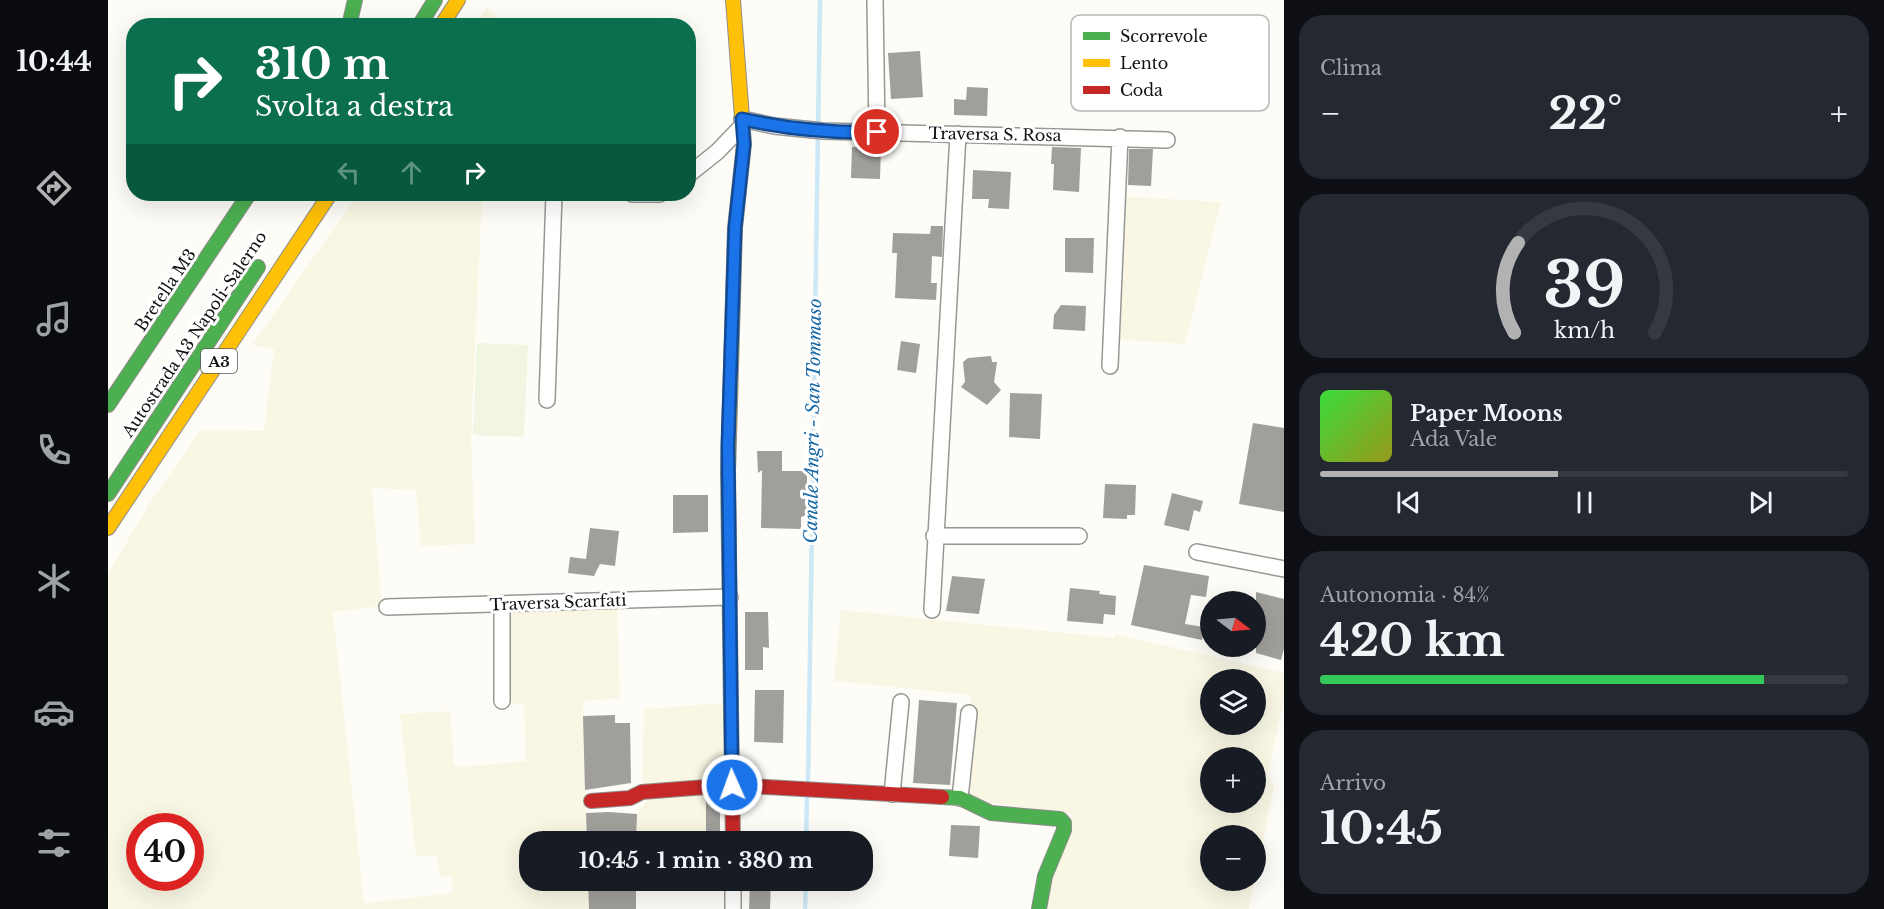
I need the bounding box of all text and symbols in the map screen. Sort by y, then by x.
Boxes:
legend [1071,15,1269,111]
text: Scorrevole [1120,26,1208,46]
text: 310 m [255,38,389,90]
icon: right [156,42,234,120]
text: 10:44 [16,45,92,78]
text: Lento [1120,53,1168,73]
text: Clima [1320,56,1382,80]
text: Coda [1120,80,1163,100]
text: 22° [1549,85,1622,141]
text: Svolta a destra [255,90,453,123]
text: − [1320,93,1341,134]
text: + [1830,93,1848,134]
pin [851,106,902,157]
icon: arrive [860,115,893,148]
street label: Traversa S. Rosa [928,123,1062,145]
icon: left [332,156,365,189]
icon: ahead [395,156,428,189]
icon: right [458,156,491,189]
icon: directions [33,167,75,209]
street label: Autostrada A3 Napoli-Salerno [118,227,270,441]
street label: Bretella M3 [130,245,200,335]
text: 39 [1543,246,1625,324]
icon: music [33,298,75,340]
water label: Canale Angri - San Tommaso [800,298,826,544]
text: km/h [1554,317,1615,344]
road number: A3 [201,349,237,373]
text: Paper Moons [1410,400,1563,427]
text: Ada Vale [1410,427,1497,451]
icon: phone [33,429,75,471]
icon: previous [1392,486,1425,519]
icon: pause [1568,486,1601,519]
icon: next [1744,486,1777,519]
icon: climate [33,560,75,602]
text: Autonomia · 84% [1320,583,1490,607]
street label: Traversa Scarfati [489,590,627,614]
north arrow [1200,591,1266,657]
map controls [1200,591,1266,891]
text: 420 km [1320,612,1505,668]
button: layers [1200,669,1266,735]
icon: car [33,691,75,733]
button: + [1200,747,1266,813]
position arrow [700,753,764,817]
text: Arrivo [1320,771,1386,795]
text: 10:45 [1320,800,1443,856]
speed limit sign: 40 [126,813,204,891]
icon: filters [33,822,75,864]
button: − [1200,825,1266,891]
text: 10:45 · 1 min · 380 m [579,847,813,874]

